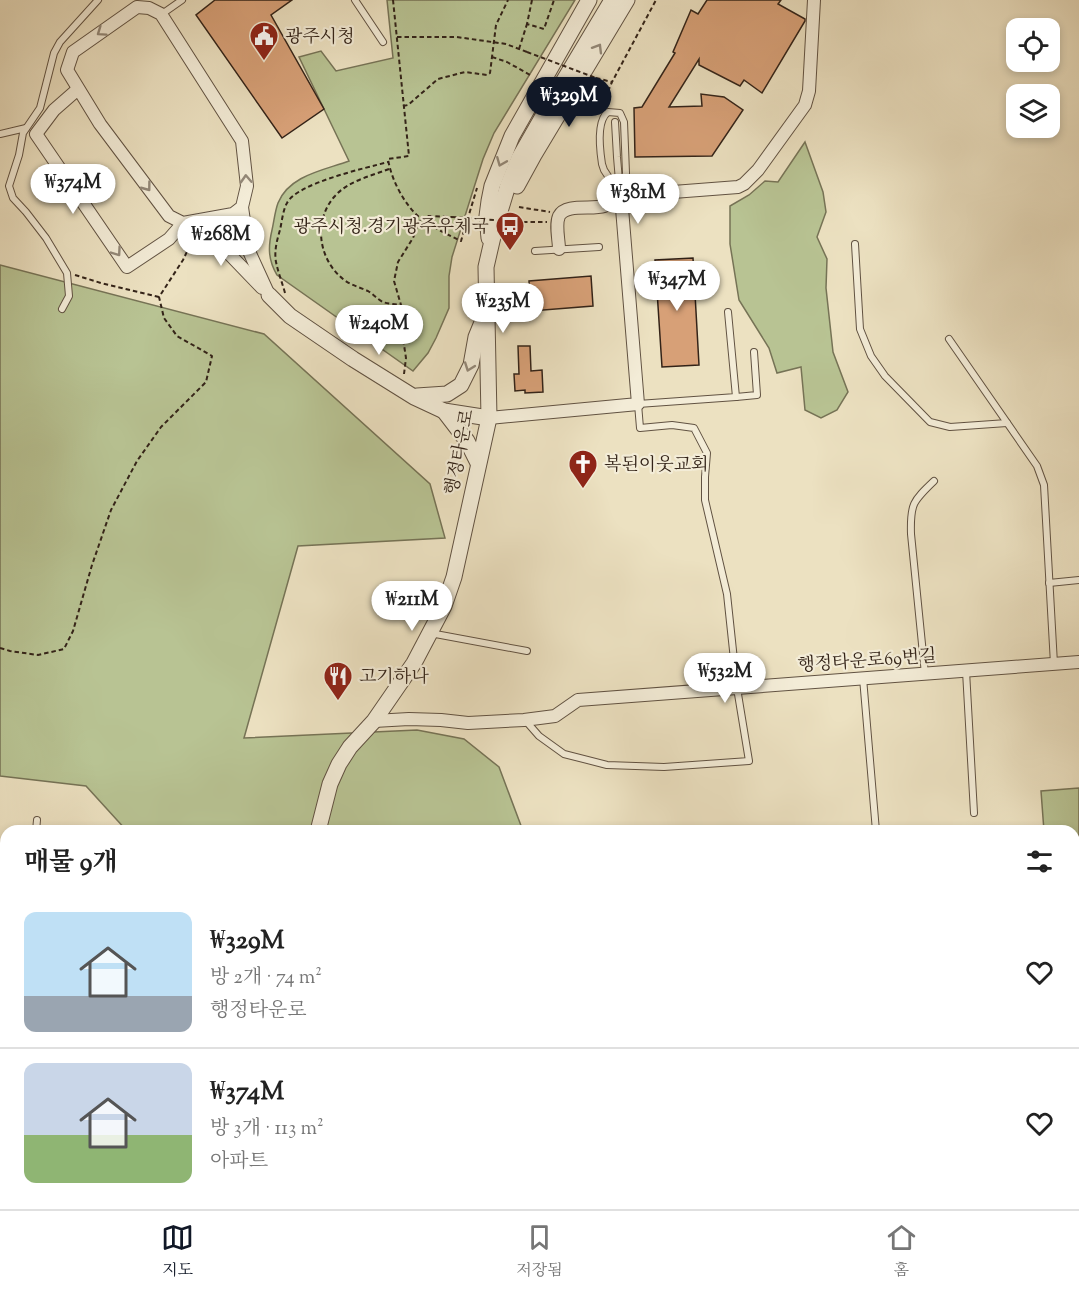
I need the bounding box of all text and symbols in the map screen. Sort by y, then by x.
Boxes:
map controls [1006,18,1060,138]
button: locate [1006,18,1060,72]
public building icon: 광주시청 [248,20,280,62]
one-way arrow [97,25,108,36]
place label: 광주시청 [285,25,355,51]
one-way arrow [591,44,603,54]
pin: ₩329M [527,77,611,128]
text: ₩329M [540,82,598,111]
button: layers [1006,84,1060,138]
one-way arrow [496,156,508,167]
pin: ₩374M [31,164,115,215]
text: ₩374M [45,169,101,198]
one-way arrow [239,174,252,183]
pin: ₩381M [596,174,680,225]
text: ₩381M [610,179,666,208]
one-way arrow [139,180,150,191]
bus stop icon: 광주시청.경기광주우체국 [494,210,526,252]
place label: 광주시청.경기광주우체국 [293,215,489,241]
pin: ₩268M [179,216,263,267]
text: ₩268M [191,221,251,250]
one-way arrow [110,245,121,256]
pin: ₩347M [635,261,719,312]
text: ₩347M [648,266,706,295]
pin: ₩235M [461,283,545,334]
text: ₩235M [476,288,530,317]
pin: ₩240M [337,305,421,356]
text: ₩240M [349,310,409,339]
one-way arrow [464,361,477,371]
street label: 행정타운로 [440,407,482,498]
church icon: 복된이웃교회 [567,448,599,490]
place label: 복된이웃교회 [604,453,708,479]
pin: ₩211M [370,581,454,632]
text: ₩211M [385,586,439,615]
street label: 행정타운로69번길 [797,644,938,680]
pin: ₩532M [683,653,767,704]
text: ₩532M [698,658,752,687]
restaurant icon: 고기하나 [322,660,354,702]
place label: 고기하나 [359,665,429,691]
text: 매물 9개 [24,845,118,882]
icon: filters [1023,845,1056,878]
text: ₩329M [210,923,285,960]
icon: home [72,936,144,1008]
icon: heart [1023,956,1056,989]
text: 방 2개 · 74 m² [210,964,322,993]
text: 행정타운로 [210,997,307,1026]
text: ₩374M [210,1074,284,1111]
icon: home [72,1087,144,1159]
icon: heart [1023,1107,1056,1140]
text: 방 3개 · 113 m² [210,1115,324,1144]
text: 아파트 [210,1148,268,1177]
tab: 지도 [161,1221,194,1283]
tab: 저장됨 [516,1221,563,1283]
tab: 홈 [885,1221,918,1283]

